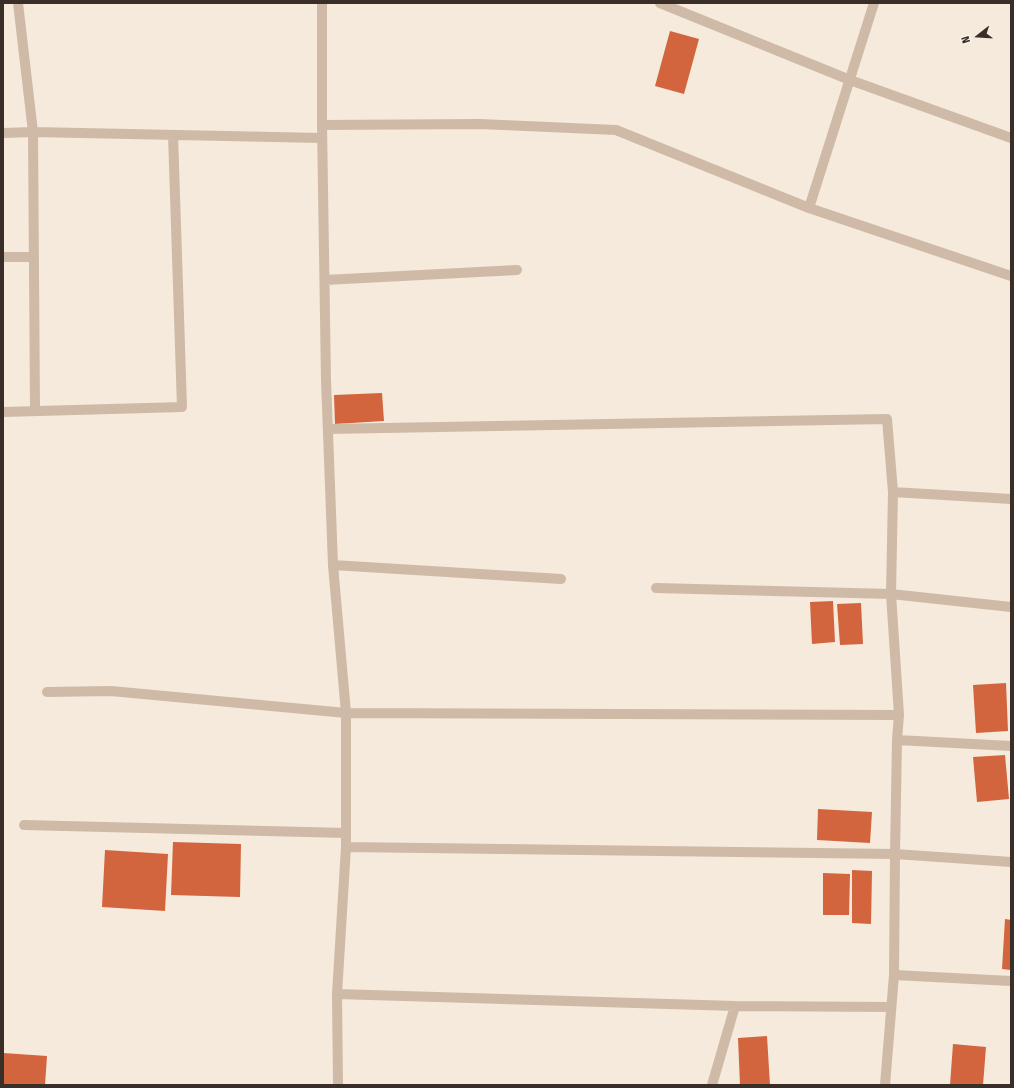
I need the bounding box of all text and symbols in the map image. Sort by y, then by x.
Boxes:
north arrow [958,16,998,56]
text: N [959,35,973,45]

